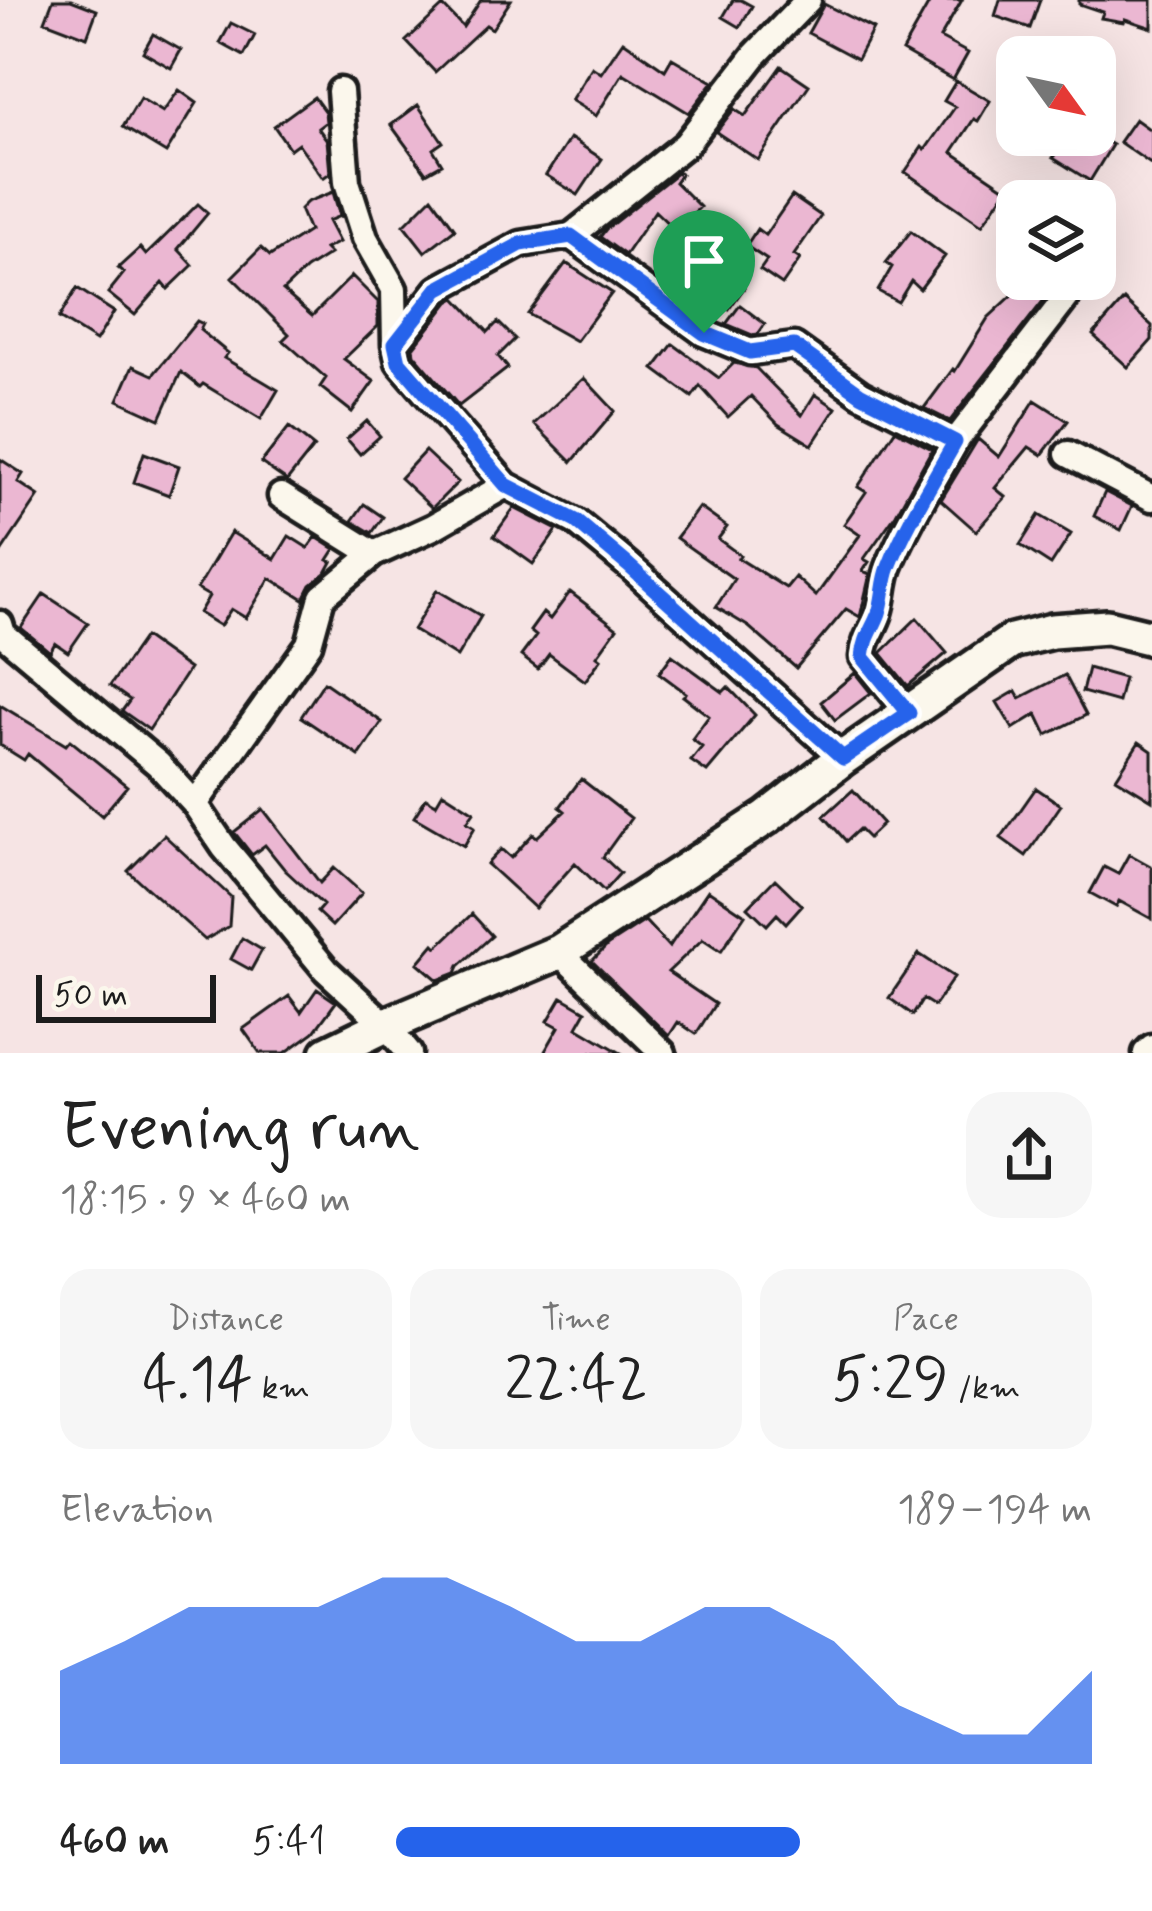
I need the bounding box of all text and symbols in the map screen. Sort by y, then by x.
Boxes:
north arrow [996,36,1116,156]
map controls [996,36,1116,300]
button: layers [996,180,1116,300]
pin [653,210,755,333]
icon: arrive [671,228,737,294]
scale bar [36,969,216,1022]
text: 50 m [54,974,128,1018]
text: Evening run [60,1087,420,1173]
button: share [966,1092,1092,1218]
text: 18:15 · 9 × 460 m [60,1175,351,1226]
text: Distance [168,1298,284,1342]
text: Time [541,1298,611,1342]
text: Pace [893,1298,959,1342]
text: 4.14 [142,1342,253,1421]
text: 22:42 [504,1342,648,1421]
text: 5:29 [832,1342,949,1421]
text: km [253,1367,310,1411]
text: /km [949,1367,1020,1411]
text: Elevation [60,1485,214,1536]
text: 189–194 m [897,1485,1092,1536]
text: 460 m [60,1817,169,1868]
text: 5:41 [252,1817,325,1868]

